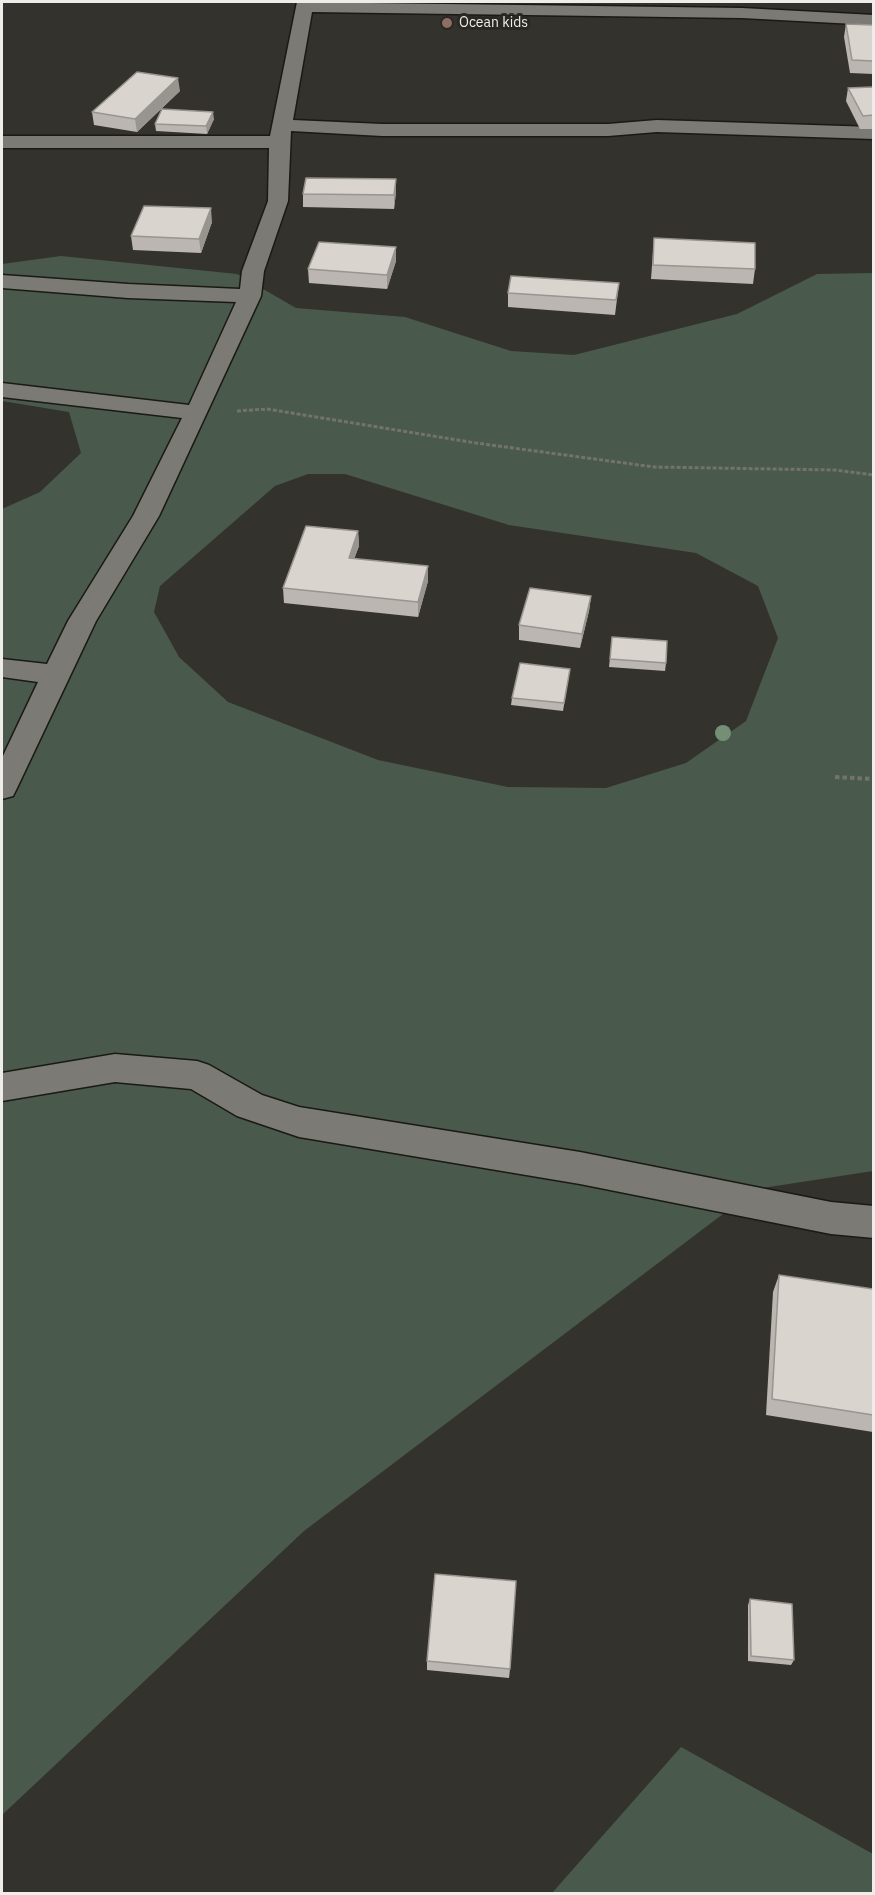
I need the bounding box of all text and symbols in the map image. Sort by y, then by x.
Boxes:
place label: Ocean kids [459,15,528,31]
marker: Ocean kids [440,16,454,30]

